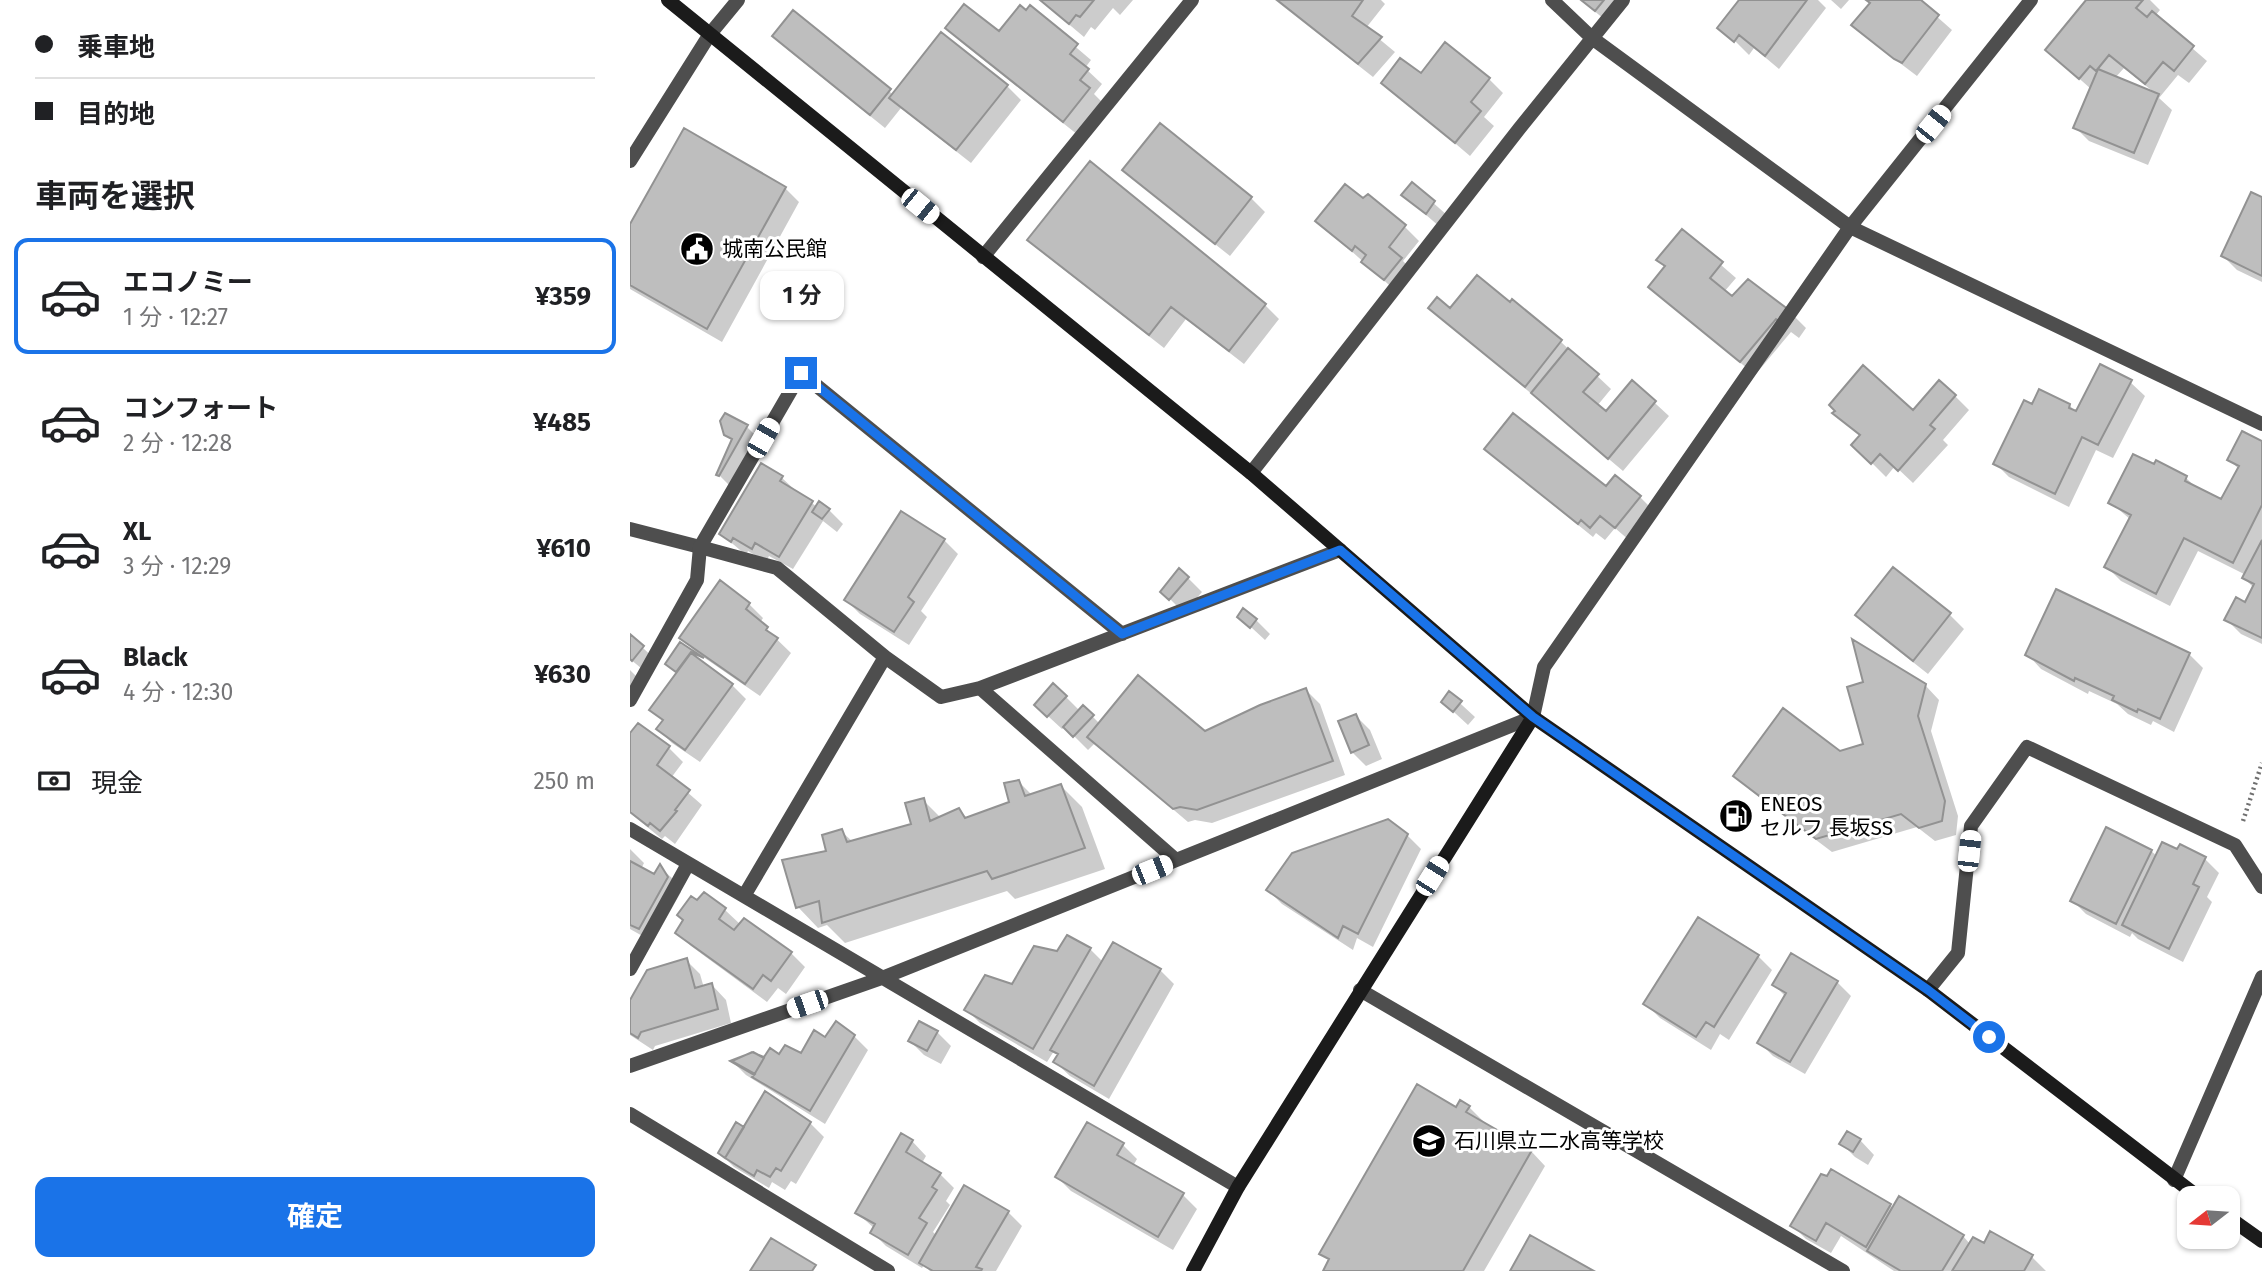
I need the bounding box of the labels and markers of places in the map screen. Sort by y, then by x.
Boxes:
public building icon: 城南公民館 [678,230,716,268]
place label: 城南公民館 [722,236,827,262]
place label: ENEOS セルフ 長坂SS [1760,791,1893,841]
fuel station icon: ENEOS セルフ 長坂SS [1717,797,1755,835]
school or university icon: 石川県立二水高等学校 [1410,1122,1448,1160]
place label: 石川県立二水高等学校 [1454,1128,1664,1154]

